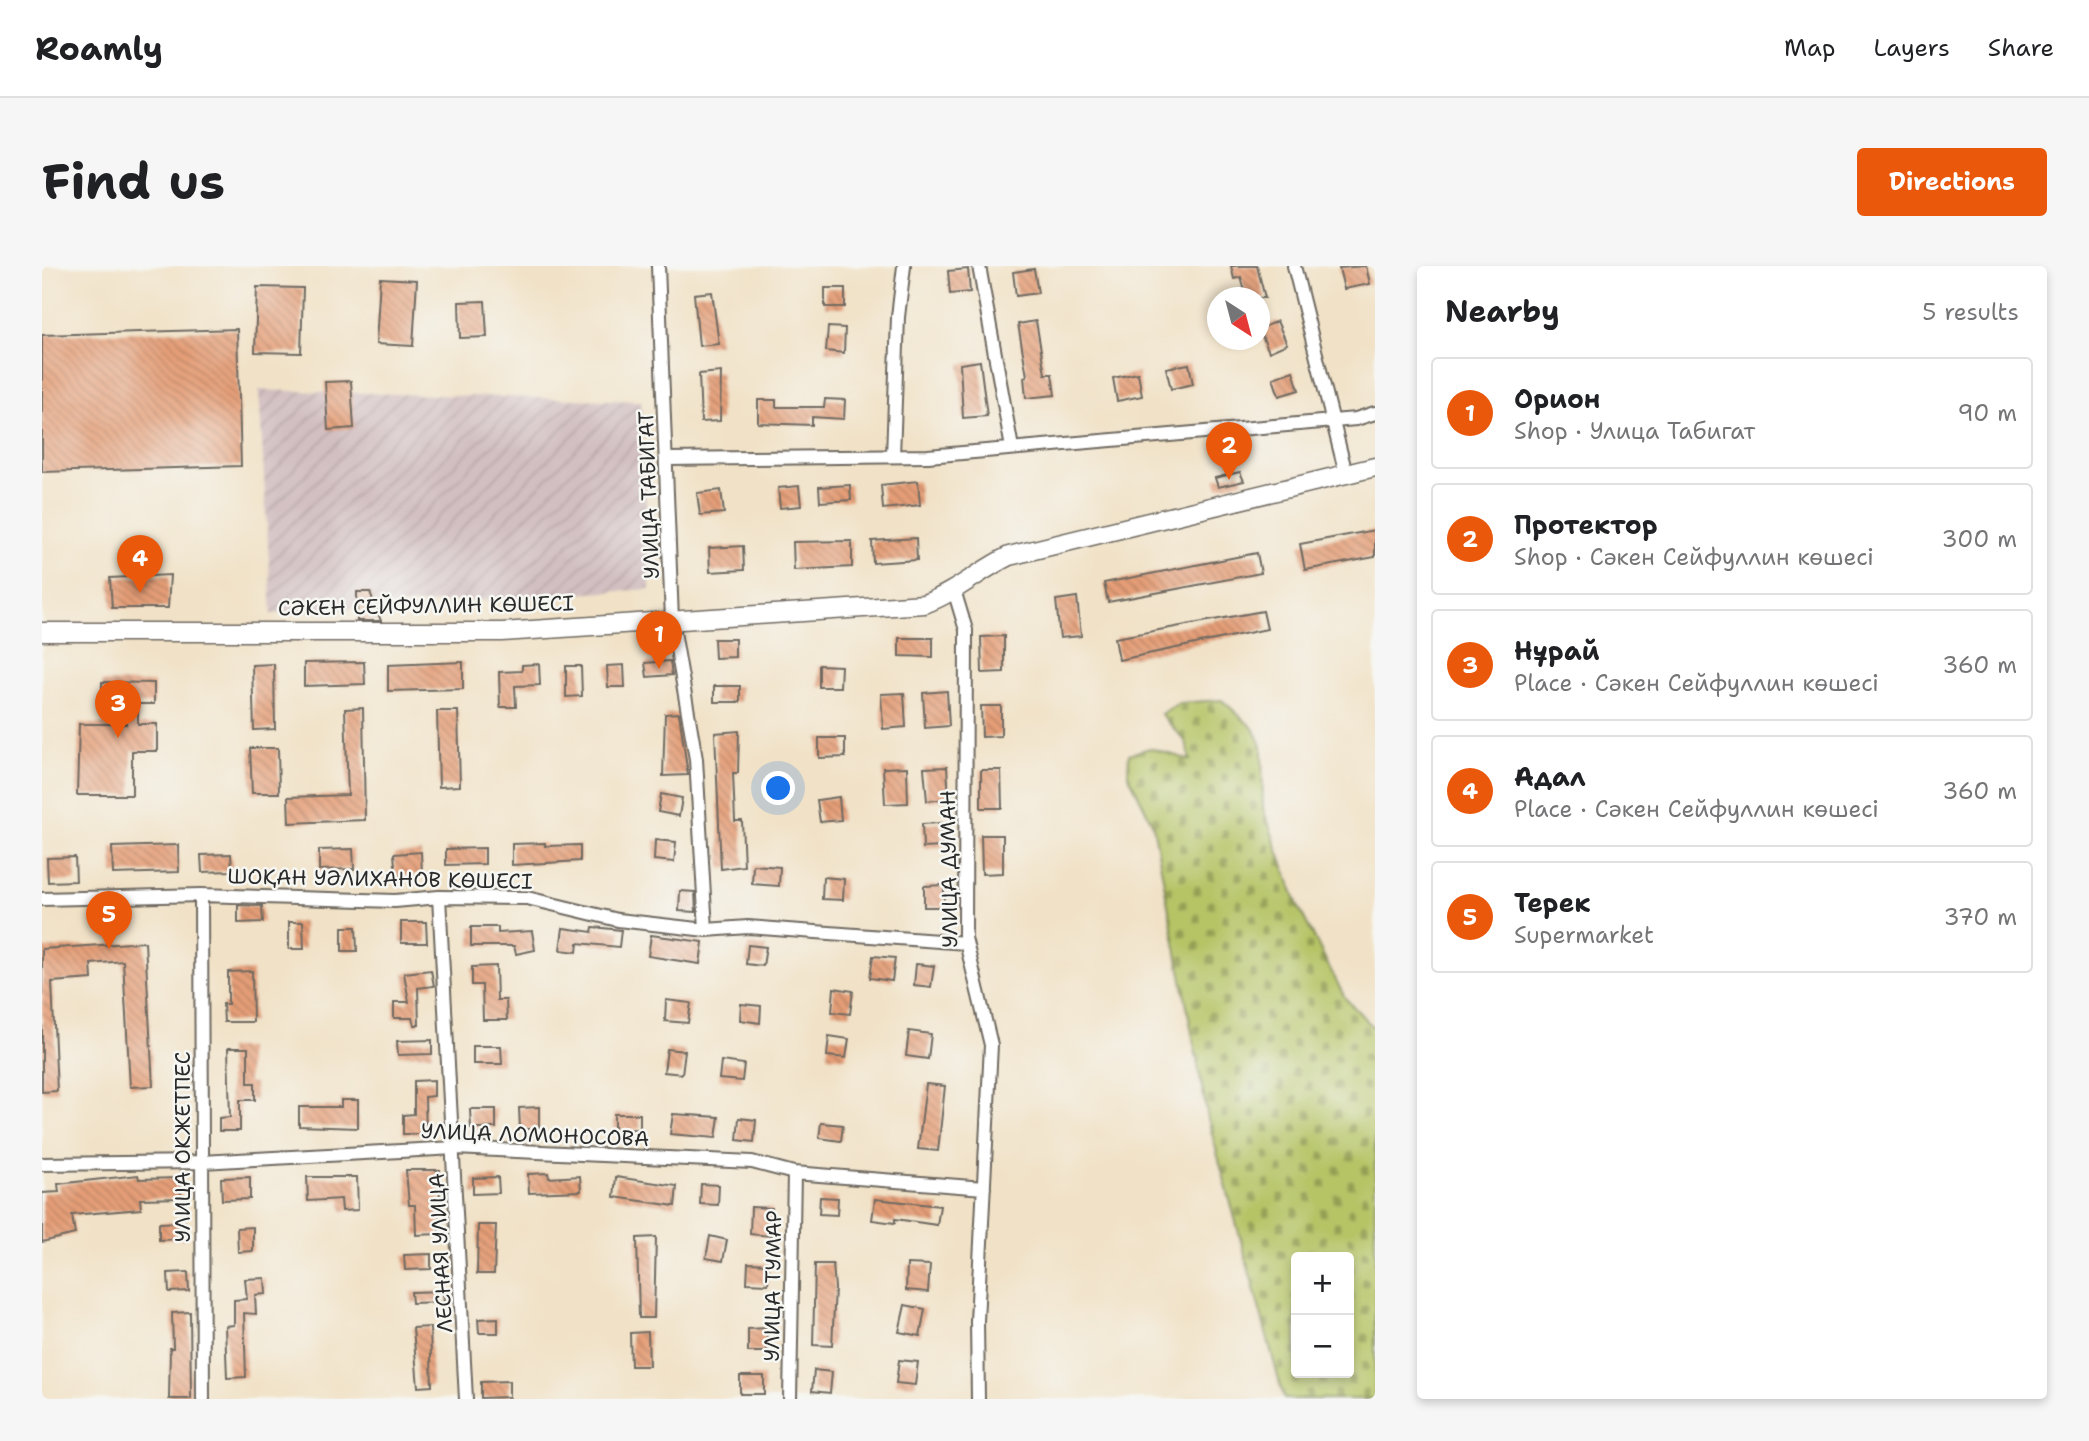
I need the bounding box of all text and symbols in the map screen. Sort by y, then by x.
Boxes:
text: Roamly [35,26,163,71]
text: Map [1784,32,1835,64]
text: Layers [1873,32,1950,64]
text: Share [1988,32,2054,64]
button: Directions [1857,148,2047,216]
text: Find us [42,149,225,215]
north arrow [1207,287,1270,350]
text: Nearby [1445,291,1560,332]
text: 5 results [1922,297,2019,327]
text: Орион [1514,381,1600,416]
text: 1 [1465,398,1475,428]
text: 90 m [1957,398,2017,428]
street label: УЛИЦА ТАБИГАТ [632,411,666,579]
text: Shop · Улица Табигат [1514,416,1755,446]
pin: 2 [1206,422,1252,480]
text: Протектор [1514,507,1658,542]
text: 2 [1462,524,1478,554]
text: 300 m [1942,524,2017,554]
pin: 4 [117,535,163,593]
text: Shop · Сәкен Сейфуллин көшесі [1514,542,1874,572]
street label: СӘКЕН СЕЙФУЛЛИН КӨШЕСІ [278,589,574,623]
pin: 1 [636,611,682,669]
text: Нұрай [1514,633,1600,668]
text: 3 [1462,650,1478,680]
text: 360 m [1942,650,2017,680]
text: Place · Сәкен Сейфуллин көшесі [1514,668,1879,698]
pin: 3 [95,680,141,738]
text: Адал [1514,759,1586,794]
your location [761,771,795,805]
text: 4 [1462,776,1478,806]
text: 360 m [1942,776,2017,806]
street label: УЛИЦА ДУМАН [934,790,964,948]
text: Place · Сәкен Сейфуллин көшесі [1514,794,1879,824]
street label: ШОҚАН УӘЛИХАНОВ КӨШЕСІ [227,862,533,896]
text: Терек [1514,885,1590,920]
pin: 5 [86,891,132,949]
text: 5 [1463,902,1477,932]
text: 370 m [1944,902,2017,932]
text: Supermarket [1514,920,1654,950]
street label: УЛИЦА ОКЖЕТПЕС [169,1051,197,1243]
street label: УЛИЦА ЛОМОНОСОВА [420,1117,650,1153]
street label: ЛЕСНАЯ УЛИЦА [423,1172,459,1334]
street label: УЛИЦА ТУМАР [758,1210,788,1362]
map controls [1291,1252,1354,1378]
button: + [1291,1252,1354,1315]
button: − [1291,1315,1354,1378]

